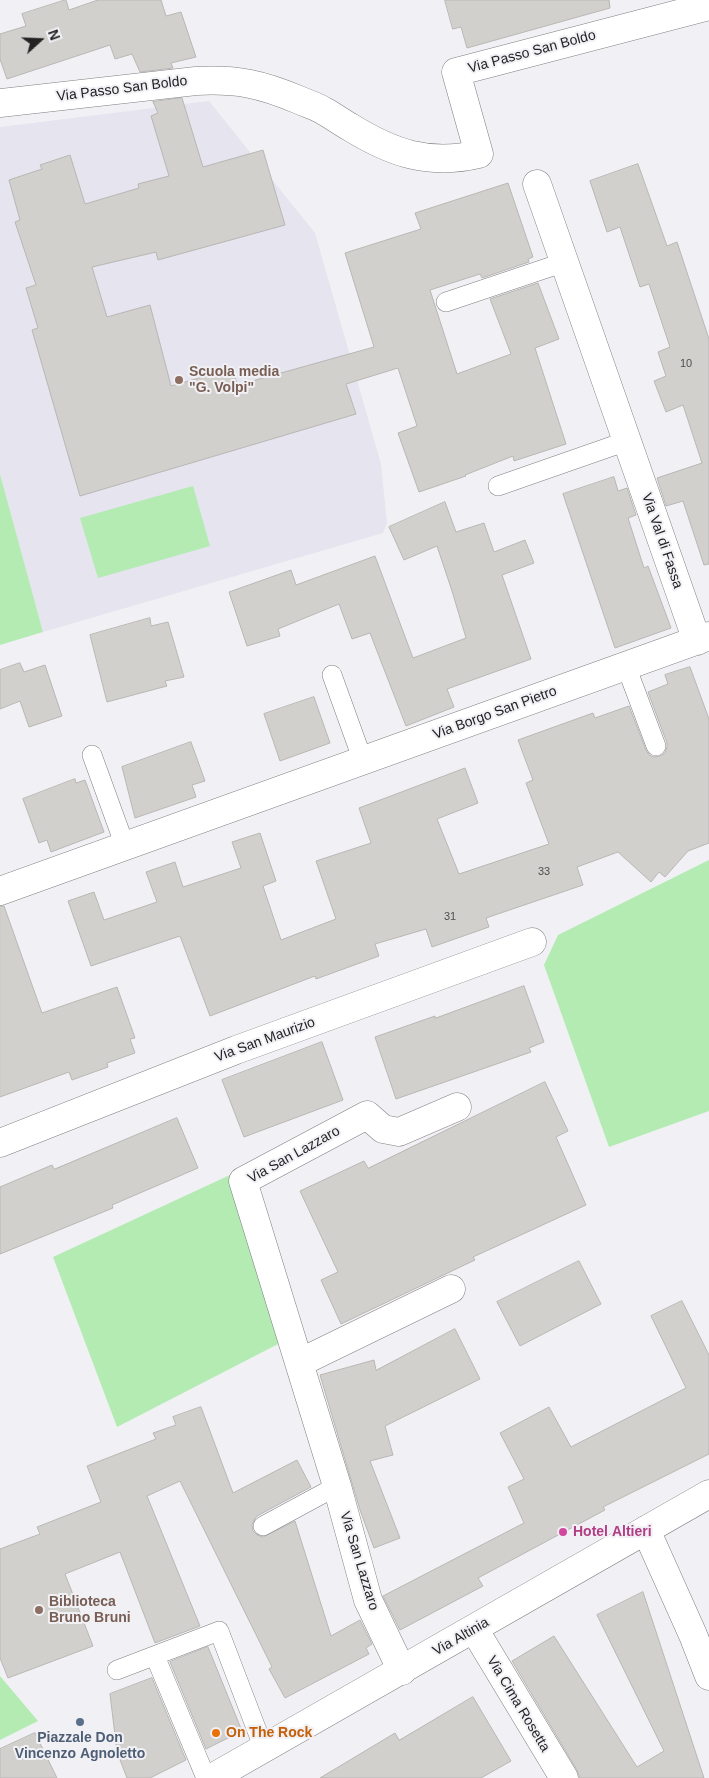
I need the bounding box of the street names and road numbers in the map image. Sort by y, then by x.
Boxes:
street label: Via Passo San Boldo [466,27,598,77]
street label: Via Passo San Boldo [56,73,188,105]
street label: Via Val di Fassa [638,491,686,591]
street label: Via Borgo San Pietro [431,683,559,743]
street label: Via San Maurizio [213,1014,317,1066]
street label: Via San Lazzaro [245,1123,343,1187]
street label: Via San Lazzaro [336,1510,382,1612]
street label: Via Altinia [430,1614,492,1660]
street label: Via Cima Rosetta [483,1653,553,1755]

